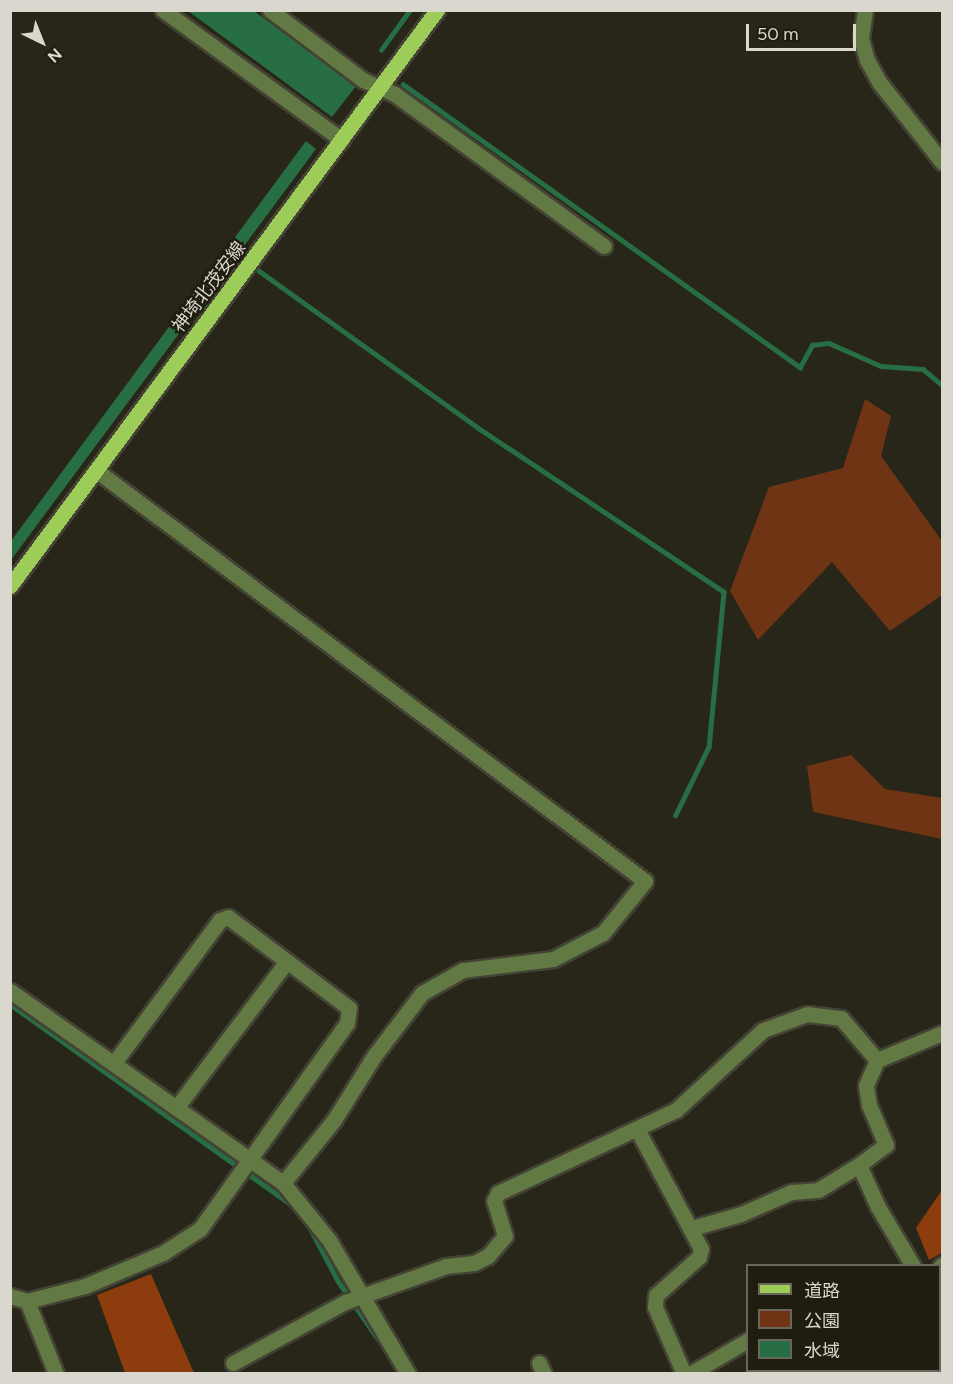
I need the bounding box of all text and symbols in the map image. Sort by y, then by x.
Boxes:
north arrow [12,12,72,72]
scale bar [749,12,858,50]
text: 50 m [757,23,799,45]
text: N [44,44,66,67]
street label: 神埼北茂安線 [168,237,250,337]
legend [746,1264,941,1372]
text: 道路 [804,1280,840,1302]
text: 公園 [804,1310,840,1332]
text: 水域 [804,1340,840,1362]

